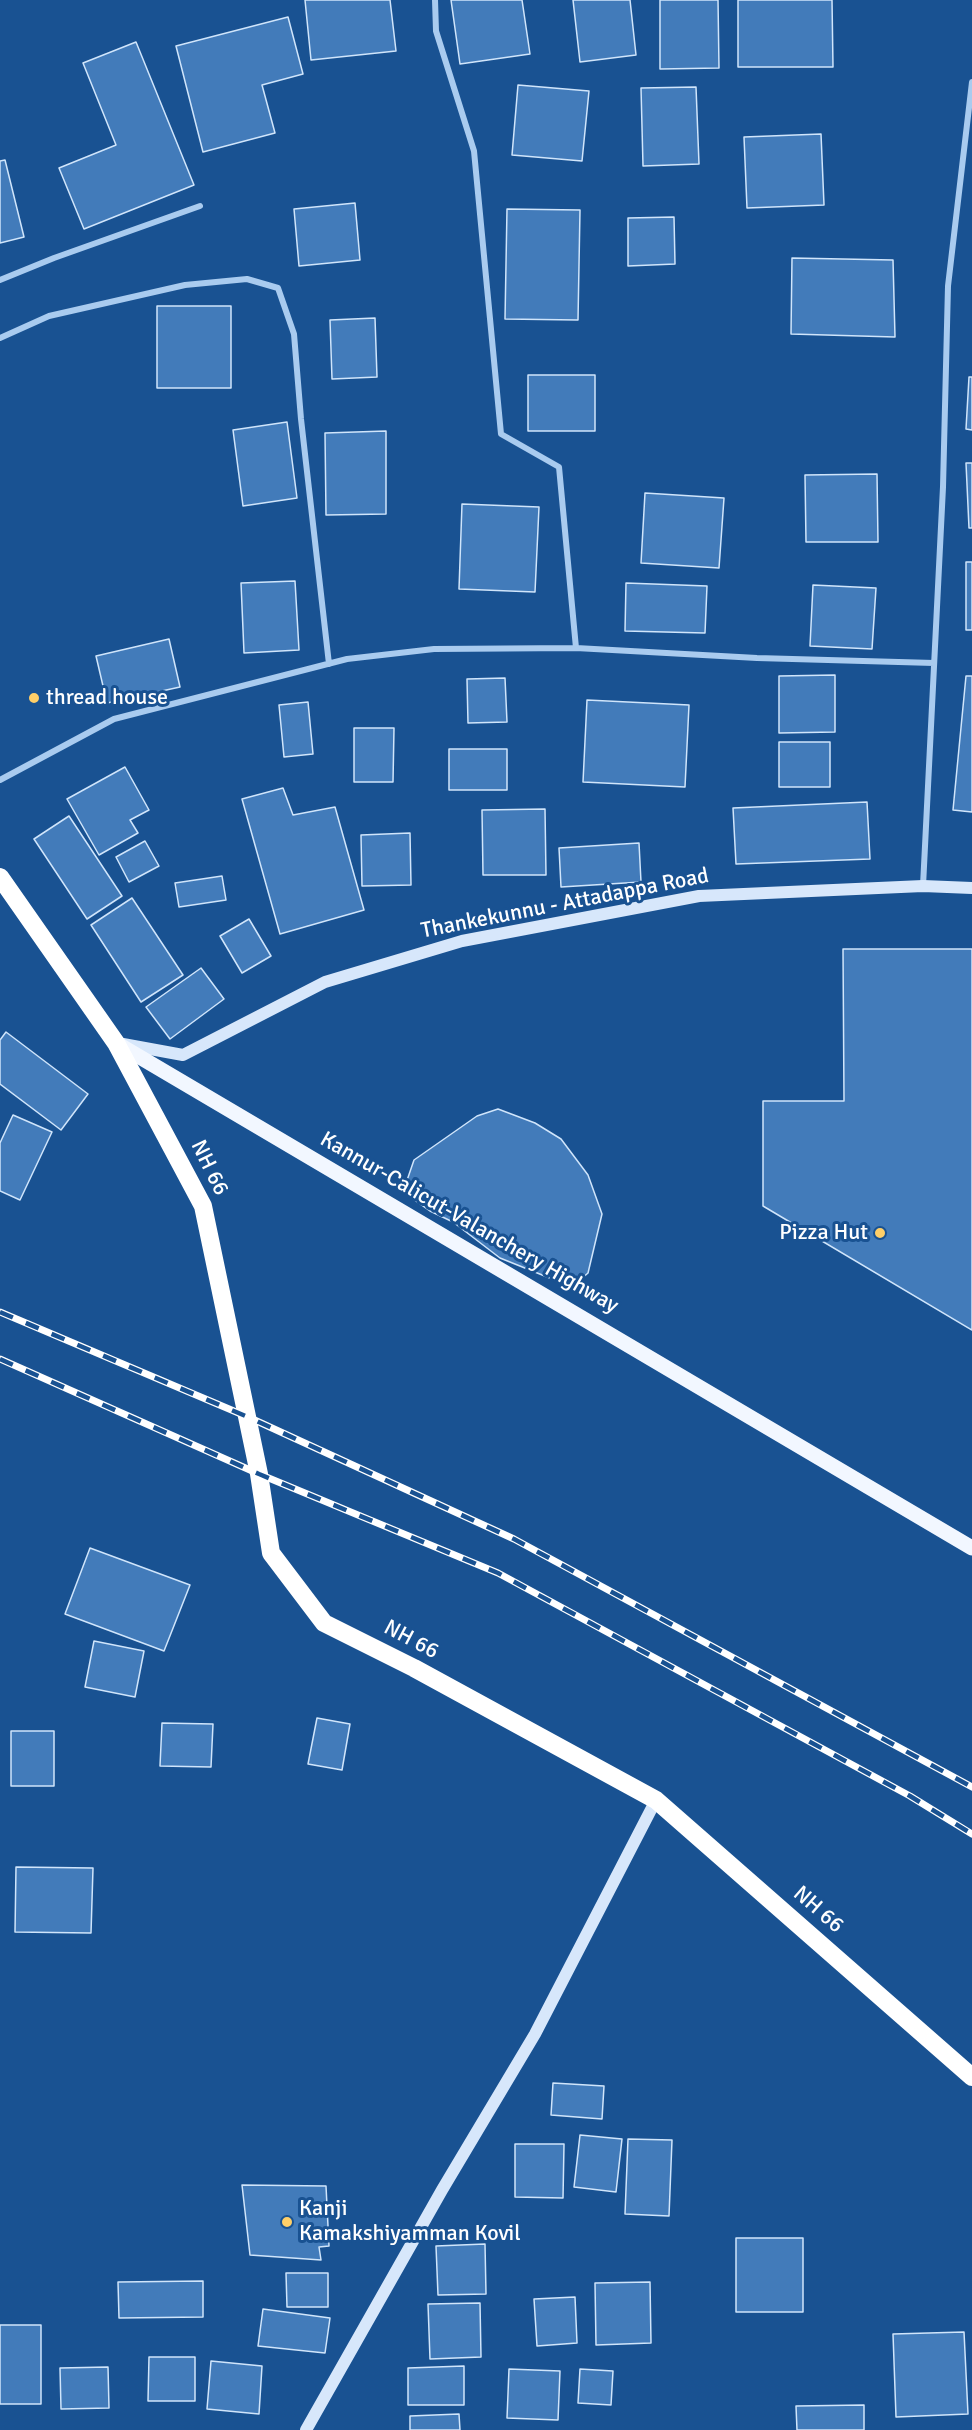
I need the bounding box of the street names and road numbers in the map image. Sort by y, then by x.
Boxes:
street label: Thankekunnu - Attadappa Road [419,863,711,945]
street label: Kannur-Calicut-Valanchery Highway [315,1126,623,1320]
street label: NH 66 [184,1136,234,1200]
street label: NH 66 [379,1615,443,1665]
street label: NH 66 [787,1881,849,1939]

